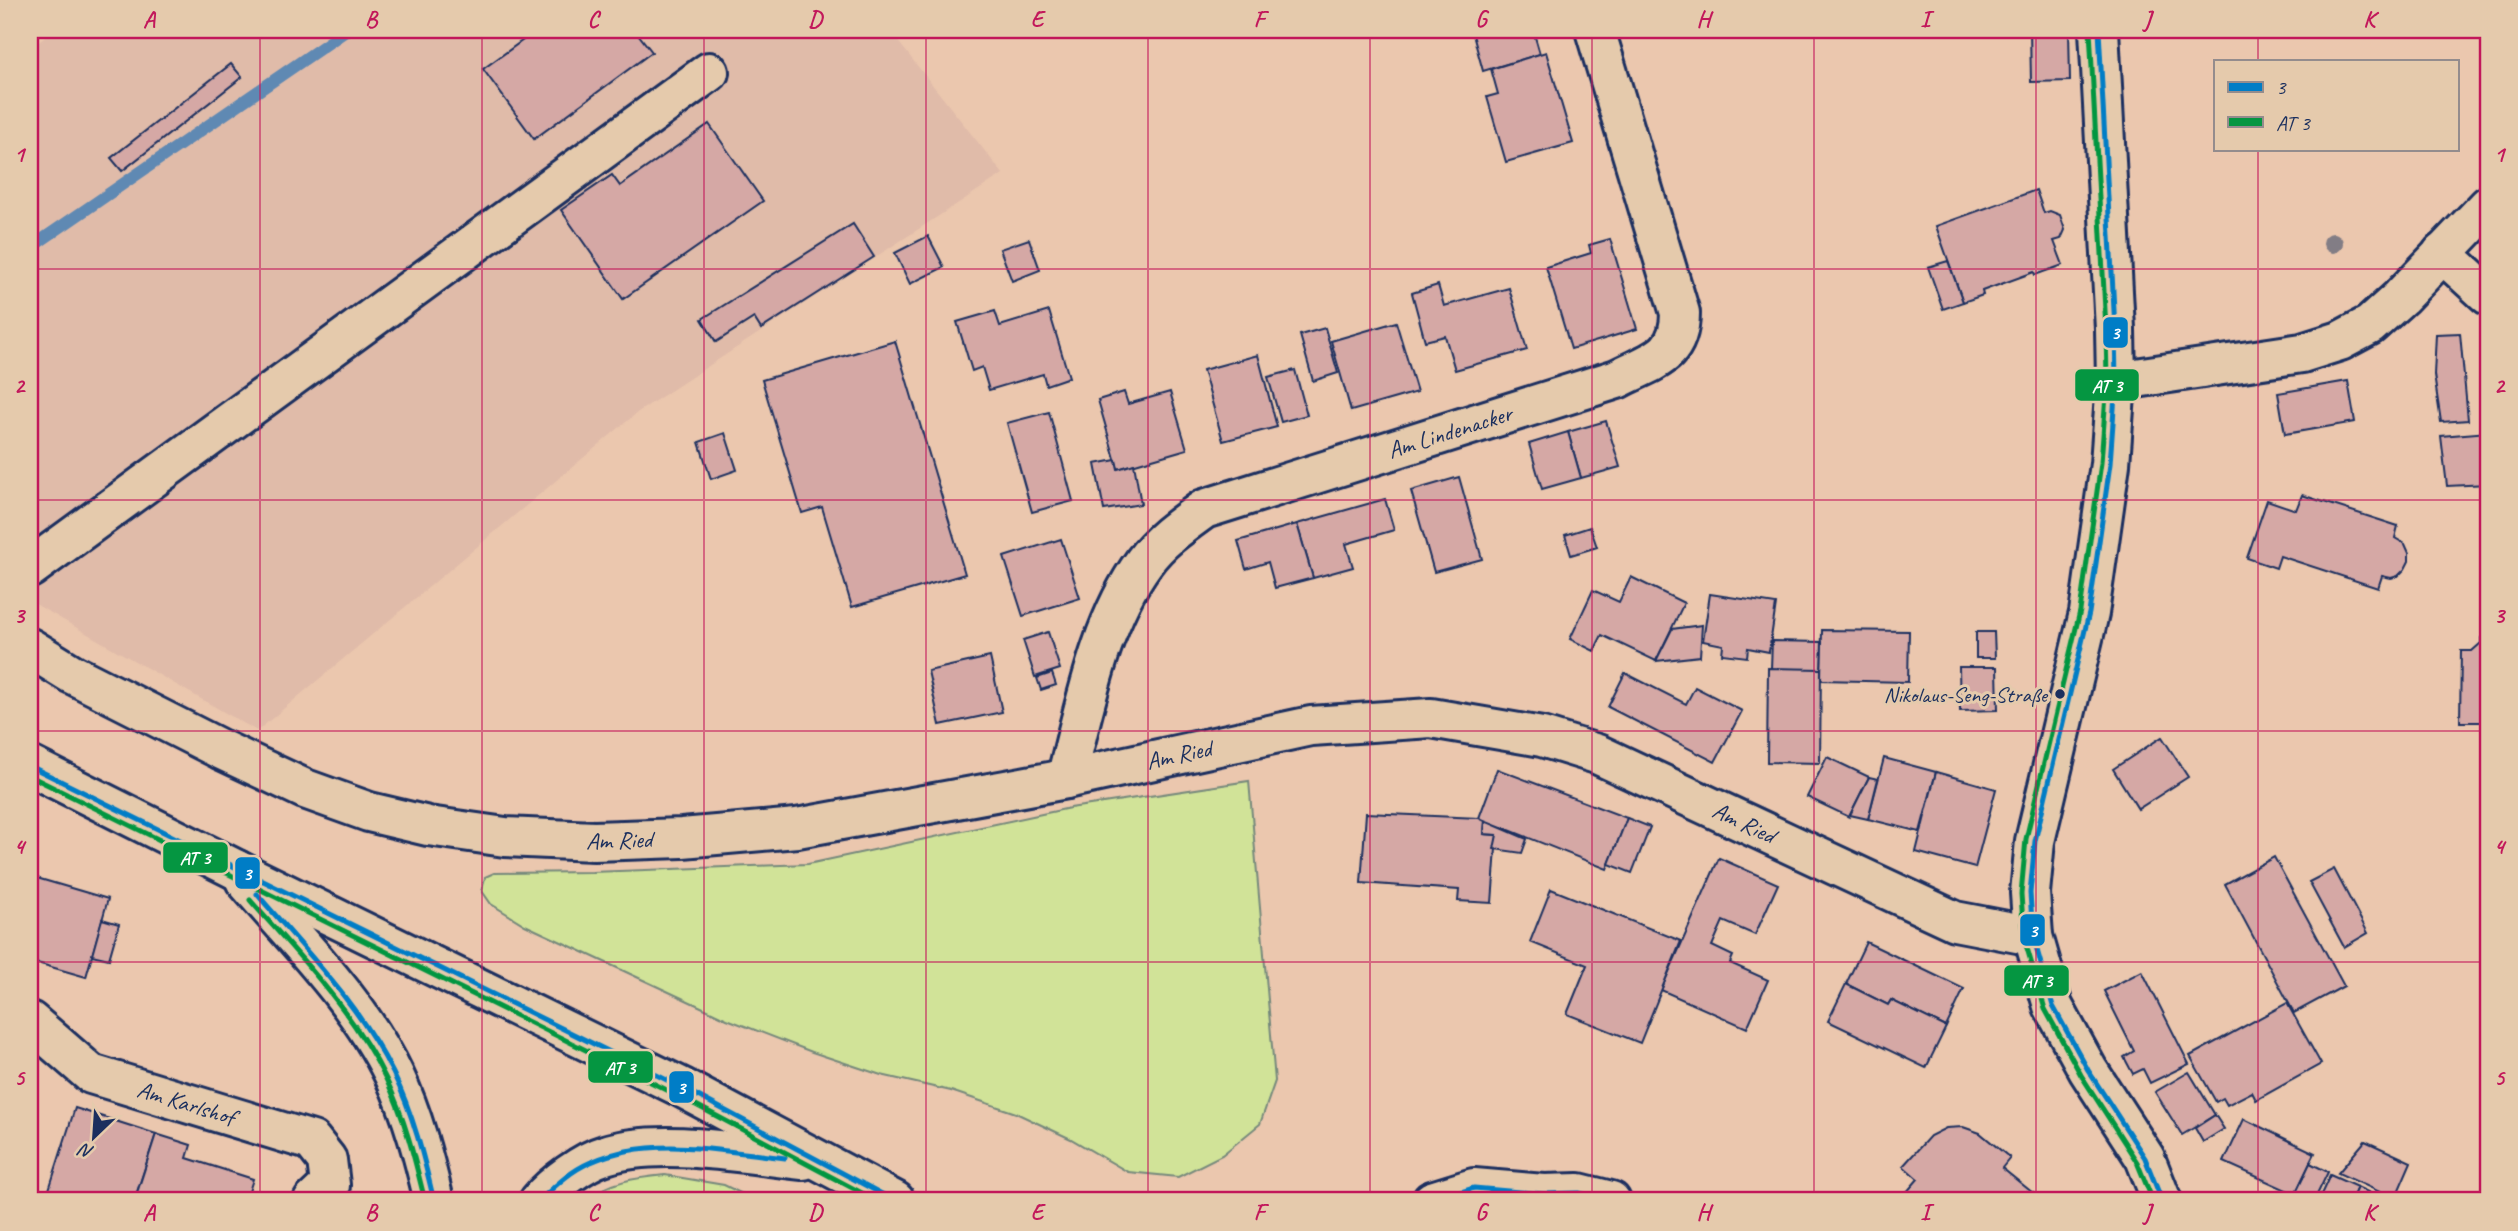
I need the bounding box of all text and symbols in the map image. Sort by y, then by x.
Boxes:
text: A [143,5,157,34]
text: B [365,5,379,34]
text: C [588,5,602,34]
text: D [808,5,824,34]
text: E [1031,5,1047,34]
text: F [1254,5,1270,34]
text: G [1475,5,1490,34]
text: H [1696,5,1714,34]
text: I [1920,5,1935,34]
text: J [2141,5,2154,34]
text: K [2363,5,2379,34]
legend [2214,60,2458,150]
text: 3 [2276,74,2287,100]
text: AT 3 [2276,110,2311,136]
text: 1 [14,140,27,169]
text: 1 [2494,140,2507,169]
line badge: 3 [2102,316,2129,349]
text: 3 [2111,321,2122,345]
line badge: AT 3 [2074,368,2140,402]
text: 2 [14,371,27,400]
text: 2 [2494,371,2507,400]
text: AT 3 [2092,374,2125,398]
street label: Am Lindenacker [1384,397,1518,465]
text: 3 [14,601,27,630]
text: 3 [2494,601,2507,630]
place label: Nikolaus-Seng-Straße [1884,681,2049,709]
marker: Nikolaus-Seng-Straße [2053,687,2067,701]
street label: Am Ried [1143,732,1218,776]
street label: Am Ried [1708,795,1783,852]
street label: Am Ried [586,824,656,856]
text: 4 [14,832,27,861]
text: 4 [2494,832,2507,861]
line badge: AT 3 [162,841,229,874]
text: AT 3 [180,846,213,870]
line badge: 3 [234,856,261,890]
text: 3 [243,862,254,886]
line badge: 3 [2019,913,2046,947]
text: 3 [2029,919,2040,943]
line badge: AT 3 [2003,964,2070,997]
text: AT 3 [2022,969,2055,993]
line badge: AT 3 [587,1050,654,1084]
text: AT 3 [605,1056,638,1080]
text: 5 [14,1063,26,1092]
text: 5 [2494,1063,2506,1092]
line badge: 3 [668,1070,695,1104]
street label: Am Karlshof [134,1074,244,1133]
text: 3 [677,1076,688,1100]
north arrow [60,1102,130,1172]
text: N [74,1137,98,1165]
text: A [143,1198,157,1227]
text: B [365,1198,379,1227]
text: C [588,1198,602,1227]
text: D [808,1198,824,1227]
text: E [1031,1198,1047,1227]
text: F [1254,1198,1270,1227]
text: G [1475,1198,1490,1227]
text: H [1696,1198,1714,1227]
text: I [1920,1198,1935,1227]
text: J [2141,1198,2154,1227]
text: K [2363,1198,2379,1227]

